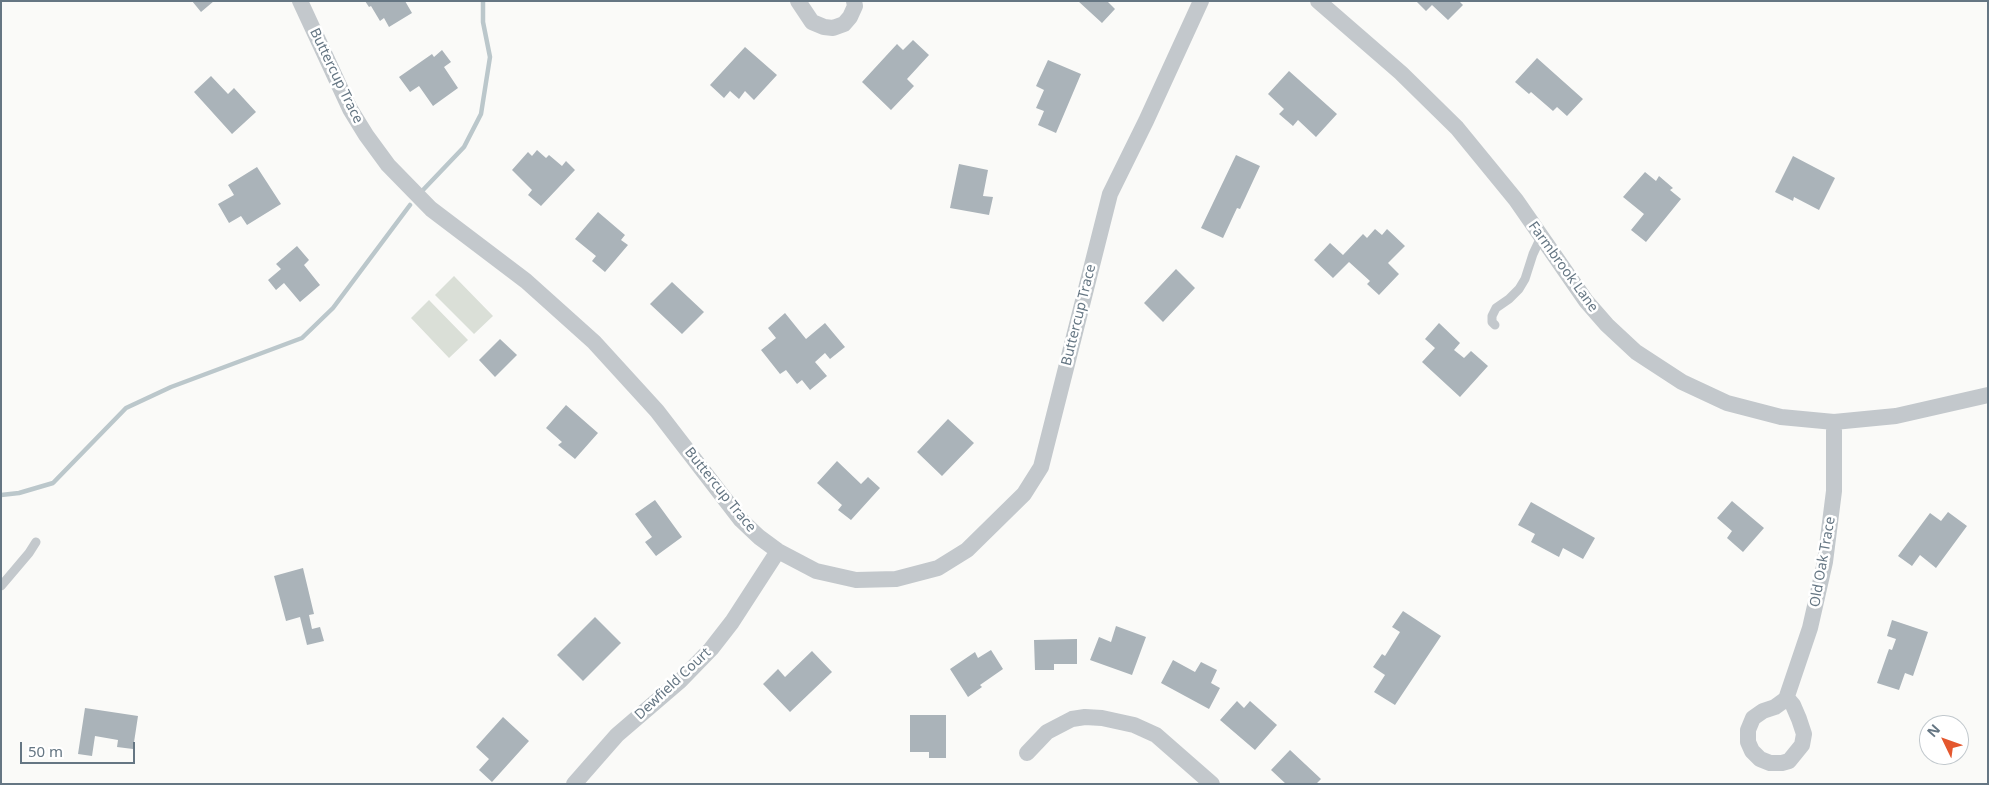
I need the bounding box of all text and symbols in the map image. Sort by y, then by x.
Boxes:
street label: Buttercup Trace [306,26,366,126]
street label: Farmbrook Lane [1524,218,1602,316]
street label: Buttercup Trace [1058,263,1100,367]
street label: Buttercup Trace [681,444,759,536]
street label: Old Oak Trace [1807,515,1839,609]
street label: Dewfield Court [631,644,715,724]
north arrow [1919,715,1969,765]
text: N [1922,720,1944,741]
scale bar [22,732,138,764]
text: 50 m [28,741,63,761]

